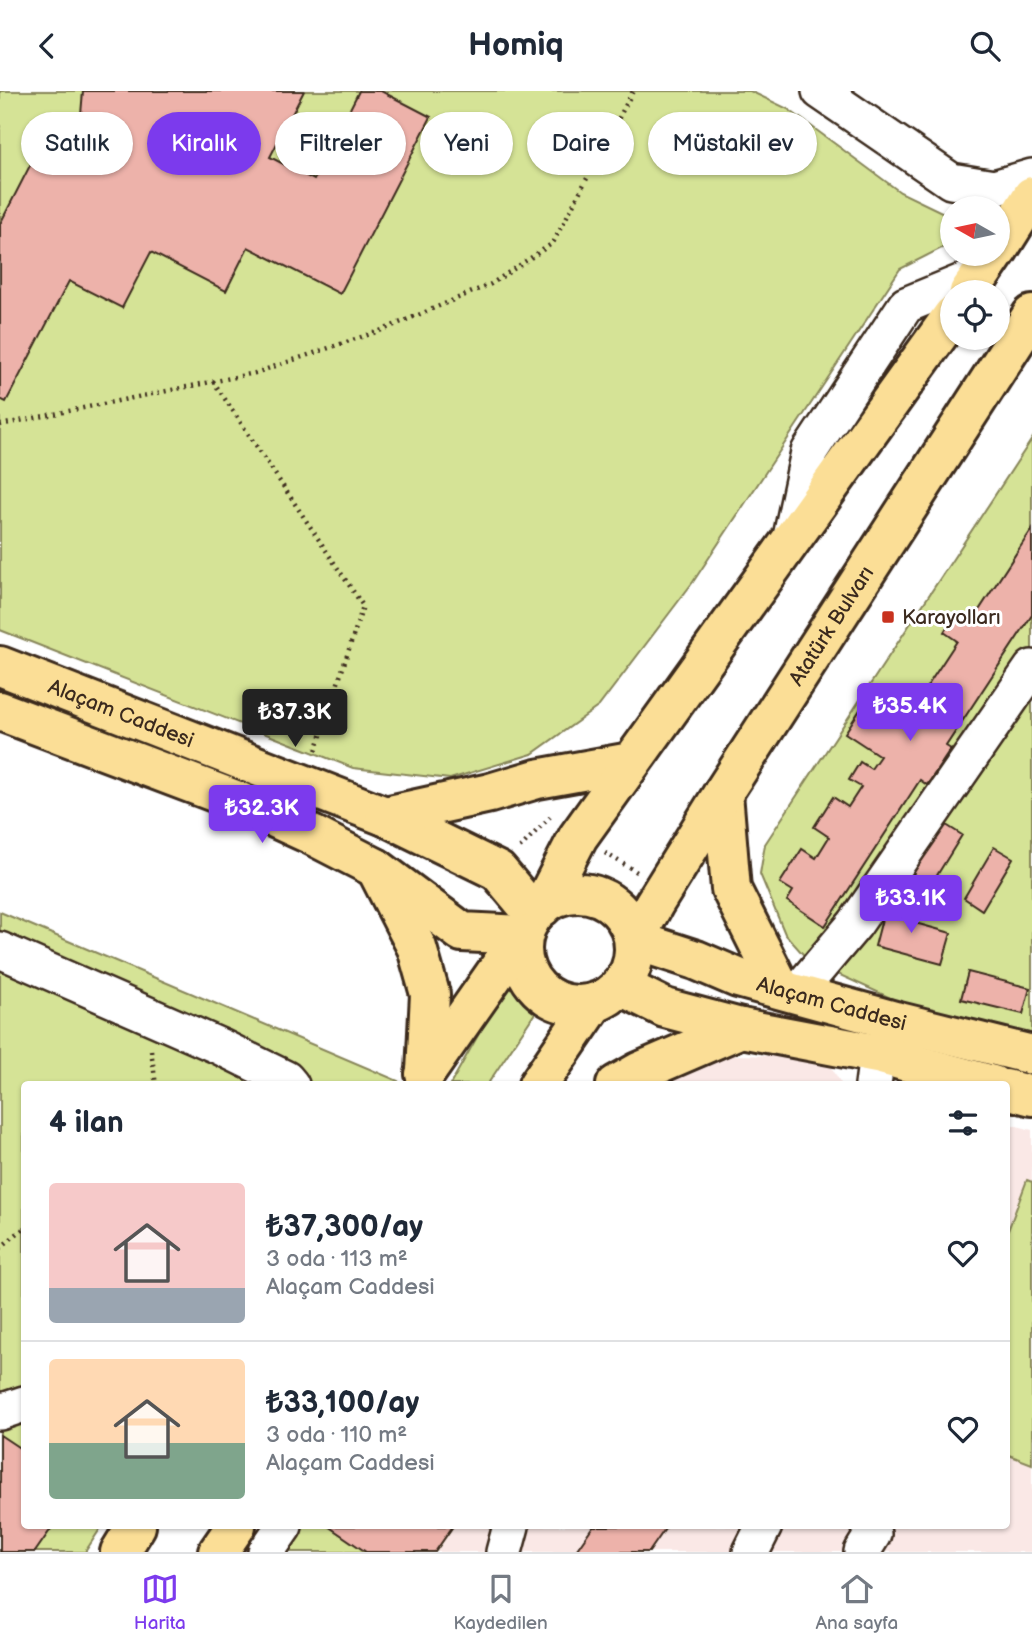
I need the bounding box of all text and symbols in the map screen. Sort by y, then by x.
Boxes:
text: Homiq [468,26,564,65]
icon: back [28,27,66,65]
icon: search [966,27,1004,65]
chip: Satılık [21,112,133,175]
chip: Kiralık [147,112,261,175]
chip: Filtreler [275,112,406,175]
chip: Yeni [420,112,513,175]
chip: Daire [527,112,634,175]
chip: Müstakil ev [648,112,817,175]
north arrow [940,196,1010,266]
map controls [940,196,1010,350]
button: locate [940,280,1010,350]
street label: Atatürk Bulvarı [784,562,879,691]
place label: Karayolları [902,605,1001,630]
marker: Karayolları [880,609,896,625]
street label: Alaçam Caddesi [45,674,197,753]
pin: ₺35.4K [853,683,967,743]
pin: ₺37.3K [238,689,352,749]
text: ₺35.4K [873,692,947,720]
text: ₺37.3K [258,698,332,726]
pin: ₺32.3K [205,785,319,845]
text: ₺32.3K [225,794,299,822]
pin: ₺33.1K [854,875,968,935]
text: ₺33.1K [876,884,946,912]
street label: Alaçam Caddesi [754,972,909,1036]
icon: filters [944,1104,982,1142]
text: 4 ilan [49,1105,124,1141]
text: ₺37,300/ay [266,1209,423,1245]
icon: home [105,1211,189,1295]
icon: heart [944,1234,982,1272]
text: 3 oda · 113 m² [266,1245,408,1273]
text: Alaçam Caddesi [266,1273,435,1301]
text: ₺33,100/ay [266,1385,419,1421]
icon: home [105,1387,189,1471]
icon: heart [944,1410,982,1448]
text: 3 oda · 110 m² [266,1421,407,1449]
text: Alaçam Caddesi [266,1449,435,1477]
tab: Harita [134,1570,186,1635]
tab: Kaydedilen [453,1570,548,1635]
tab: Ana sayfa [815,1570,898,1635]

